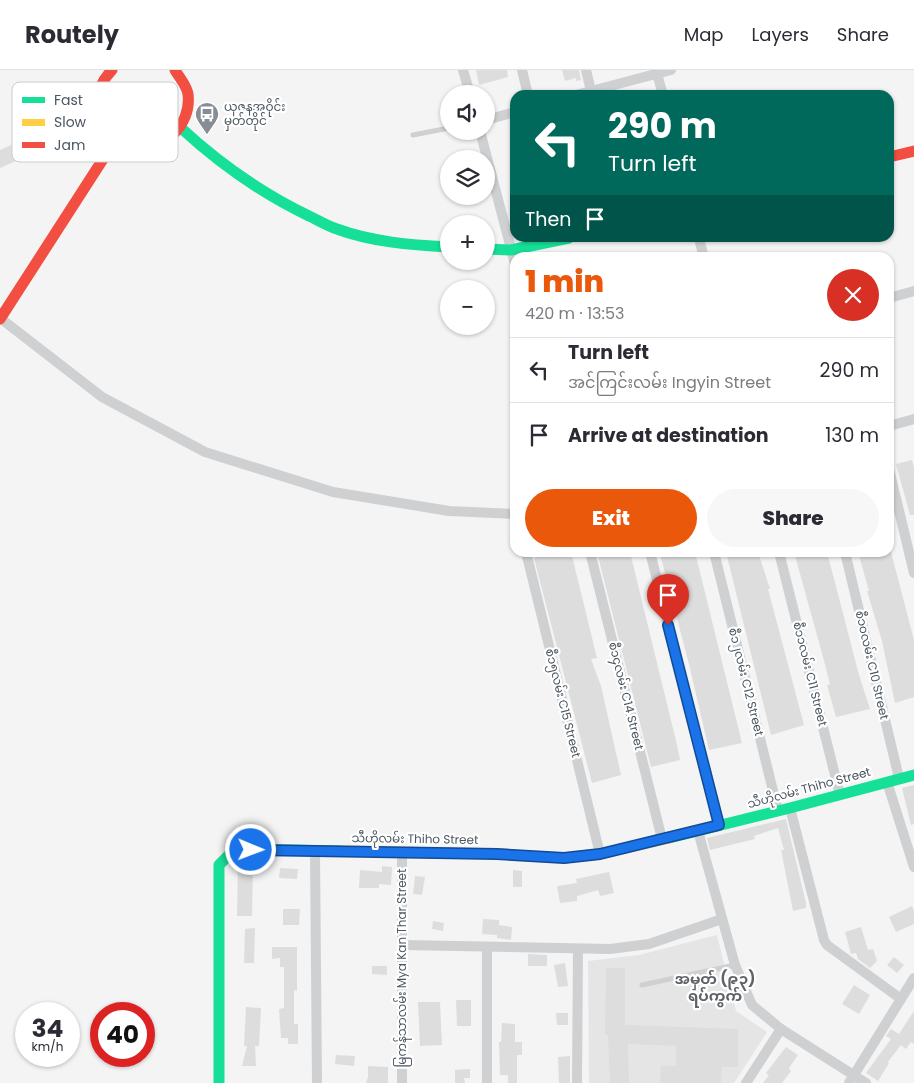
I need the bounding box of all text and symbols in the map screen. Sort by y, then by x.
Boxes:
text: Routely [25,18,119,51]
text: Map [684,22,724,47]
text: Layers [752,22,809,47]
text: Share [837,22,889,47]
legend [12,82,178,162]
map controls [440,85,495,335]
button: sound [440,85,495,140]
text: Fast [54,90,83,110]
place label: ယုဇနအဝိုင်း မှတ်တိုင် [224,98,285,131]
bus stop icon: ယုဇနအဝိုင်း မှတ်တိုင် [194,101,220,135]
text: 290 m [608,101,717,150]
icon: left [525,110,590,175]
text: Slow [54,112,87,132]
text: Jam [54,135,85,155]
text: Turn left [608,148,696,179]
button: layers [440,150,495,205]
icon: arrive [581,205,609,233]
text: Then [525,206,571,233]
button: + [440,215,495,270]
text: 1 min [525,260,604,303]
button: close [827,269,879,321]
button: − [440,280,495,335]
text: 420 m · 13:53 [525,302,624,325]
text: Turn left [568,339,649,366]
icon: left [525,356,553,384]
text: 290 m [820,357,879,384]
text: အင်ကြင်းလမ်း Ingyin Street [568,371,771,394]
icon: arrive [525,421,553,449]
text: Arrive at destination [568,422,769,449]
text: 130 m [825,422,879,449]
button: Exit [525,489,697,547]
button: Share [707,489,879,547]
pin [647,574,689,625]
icon: arrive [654,581,682,609]
street label: စီ၁၀လမ်း C10 Street [852,609,893,721]
street label: စီ၁၁လမ်း C11 Street [789,620,832,728]
street label: စီ၁၂လမ်း C12 Street [723,626,768,738]
street label: စီ၁၄လမ်း C14 Street [603,640,648,752]
street label: စီ၁၅လမ်း C15 Street [540,647,585,760]
street label: သီဟိုလမ်း Thiho Street [745,763,873,814]
position arrow [224,823,276,875]
street label: သီဟိုလမ်း Thiho Street [351,829,479,850]
street label: မြကန်သာလမ်း Mya Kan Thar Street [393,869,412,1067]
district label: အမှတ် (၉၃) ရပ်ကွက် [675,968,755,1008]
speed limit sign: 40 [90,1002,155,1067]
text: 34 [31,1011,64,1046]
text: km/h [32,1038,63,1055]

